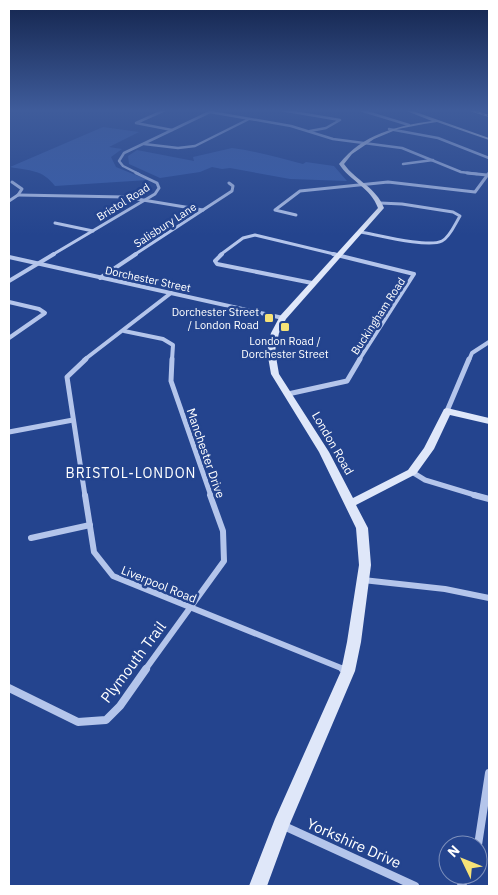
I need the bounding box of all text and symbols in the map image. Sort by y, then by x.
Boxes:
street label: Bristol Road [94,180,152,224]
street label: Salisbury Lane [131,200,199,250]
street label: Dorchester Street [104,263,192,295]
street label: Buckingham Road [348,275,408,357]
place label: Dorchester Street / London Road [172,305,259,332]
marker: Dorchester Street / London Road [263,312,275,324]
marker: London Road / Dorchester Street [279,321,291,333]
place label: London Road / Dorchester Street [241,334,329,361]
street label: Manchester Drive [184,406,229,500]
street label: London Road [309,409,357,477]
district label: BRISTOL-LONDON [66,464,196,482]
street label: Liverpool Road [119,562,199,606]
street label: Plymouth Trail [96,618,170,706]
street label: Yorkshire Drive [304,814,404,872]
north arrow [438,835,488,885]
text: N [443,841,464,861]

